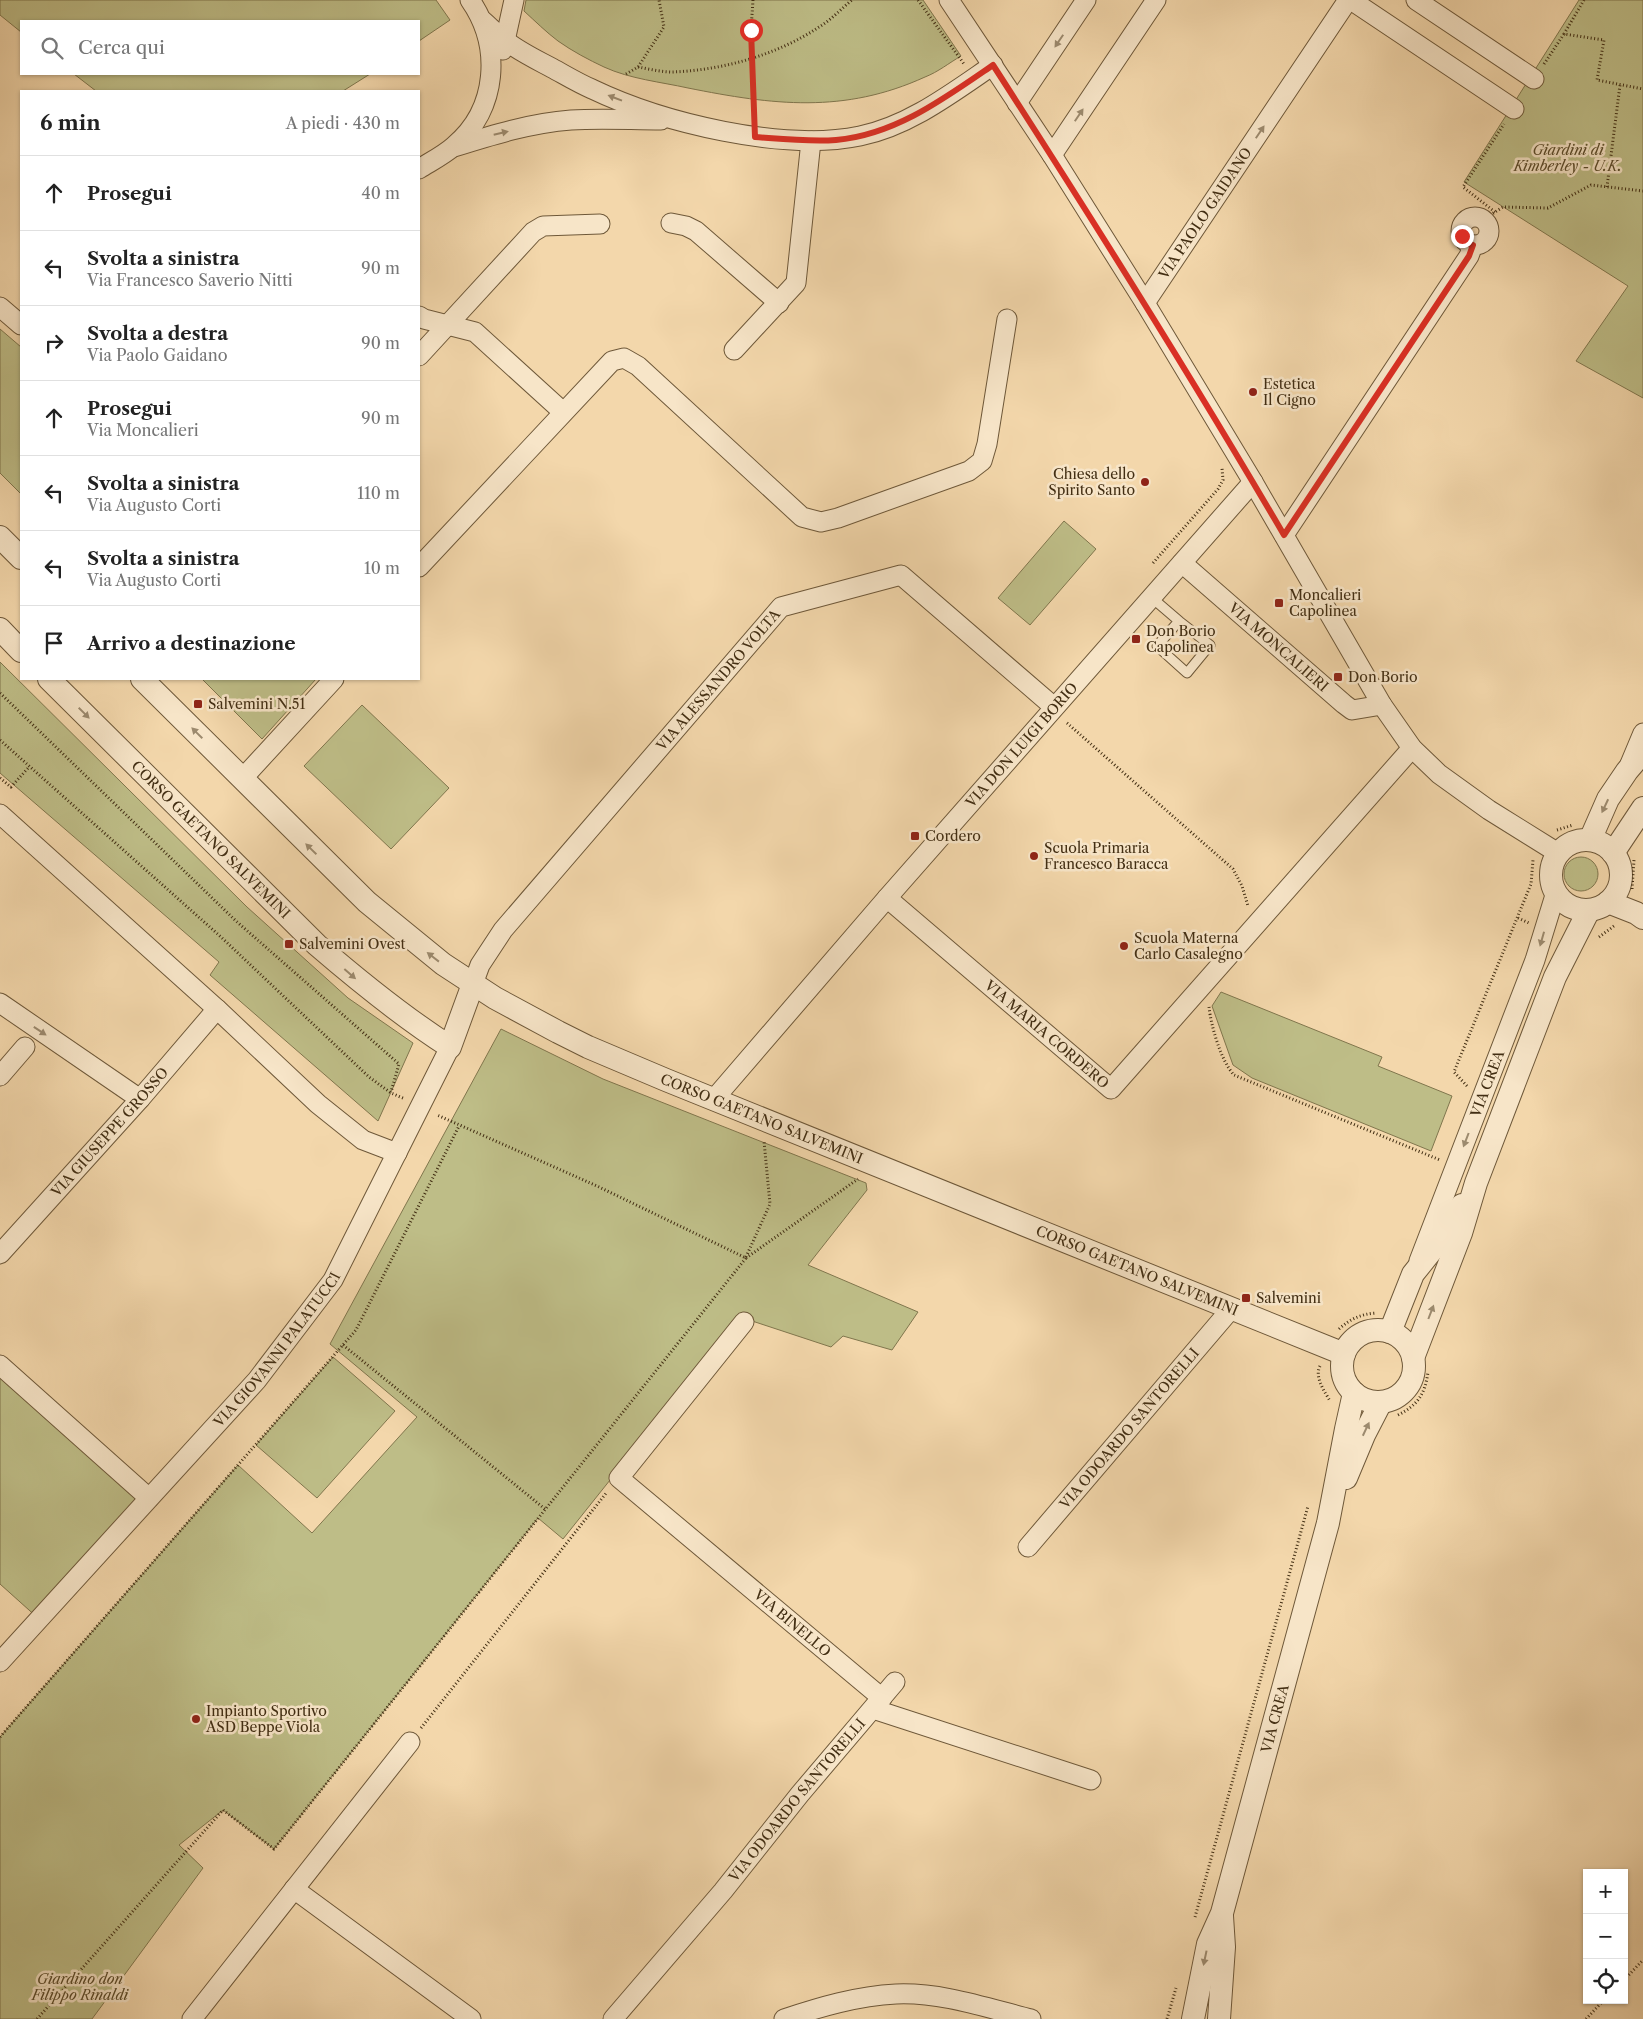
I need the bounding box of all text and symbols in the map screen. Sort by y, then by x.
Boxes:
route start [740,19,763,42]
search box [20,20,420,75]
icon: search [38,34,66,62]
one-way arrow [1054,34,1064,47]
text: Cerca qui [78,36,165,59]
one-way arrow [607,94,622,101]
one-way arrow [1074,108,1084,121]
text: 6 min [40,110,101,135]
text: A piedi · 430 m [286,113,400,133]
one-way arrow [1255,125,1265,139]
one-way arrow [493,129,508,137]
park label: Giardini di Kimberley - U.K. [1513,141,1622,175]
street label: VIA PAOLO GAIDANO [1154,144,1256,283]
icon: ahead [40,179,68,207]
text: Prosegui [87,182,172,205]
text: 40 m [361,183,400,203]
route end [1451,225,1474,248]
text: Svolta a sinistra [87,247,240,270]
icon: left [40,254,68,282]
text: 90 m [361,258,400,278]
text: Via Francesco Saverio Nitti [87,270,293,290]
text: Svolta a destra [87,322,228,345]
icon: right [40,329,68,357]
text: 90 m [361,333,400,353]
text: Via Paolo Gaidano [87,345,228,365]
place label: Estetica Il Cigno [1263,375,1316,409]
marker: Estetica Il Cigno [1247,386,1259,398]
text: Prosegui [87,397,172,420]
icon: ahead [40,404,68,432]
text: 90 m [361,408,400,428]
text: Via Moncalieri [87,420,199,440]
place label: Chiesa dello Spirito Santo [1048,465,1135,499]
text: Svolta a sinistra [87,472,240,495]
marker: Chiesa dello Spirito Santo [1139,476,1151,488]
icon: left [40,479,68,507]
text: 110 m [357,483,400,503]
text: Via Augusto Corti [87,495,221,515]
text: Svolta a sinistra [87,547,240,570]
icon: left [40,554,68,582]
text: 10 m [364,558,400,578]
text: Via Augusto Corti [87,570,221,590]
place label: Moncalieri Capolinea [1289,586,1361,620]
marker: Moncalieri Capolinea [1273,597,1285,609]
street label: VIA MONCALIERI [1224,598,1332,695]
street label: VIA ALESSANDRO VOLTA [652,605,784,755]
place label: Don Borio Capolinea [1146,622,1216,656]
icon: arrive [40,629,68,657]
text: Arrivo a destinazione [87,632,296,655]
marker: Don Borio Capolinea [1130,633,1142,645]
place label: Don Borio [1348,668,1418,686]
marker: Don Borio [1332,671,1344,683]
street label: VIA DON LUIGI BORIO [961,679,1081,812]
place label: Salvemini N.51 [208,695,305,713]
marker: Salvemini N.51 [192,698,204,710]
one-way arrow [77,707,89,719]
one-way arrow [191,728,203,740]
street label: CORSO GAETANO SALVEMINI [128,757,294,922]
one-way arrow [1601,799,1609,813]
place label: Cordero [925,827,981,845]
marker: Cordero [909,830,921,842]
place label: Scuola Primaria Francesco Baracca [1044,839,1169,873]
one-way arrow [306,843,318,855]
marker: Scuola Primaria Francesco Baracca [1028,850,1040,862]
place label: Scuola Materna Carlo Casalegno [1134,929,1243,963]
one-way arrow [1537,931,1545,946]
place label: Salvemini Ovest [299,935,405,953]
marker: Salvemini Ovest [283,938,295,950]
marker: Scuola Materna Carlo Casalegno [1118,940,1130,952]
one-way arrow [427,951,440,962]
one-way arrow [343,968,356,979]
street label: VIA MARIA CORDERO [980,976,1113,1092]
one-way arrow [33,1026,47,1036]
street label: VIA CREA [1466,1047,1509,1121]
street label: VIA GIUSEPPE GROSSO [46,1064,172,1201]
street label: CORSO GAETANO SALVEMINI [658,1070,865,1168]
one-way arrow [1461,1133,1469,1147]
street label: CORSO GAETANO SALVEMINI [1033,1221,1241,1319]
street label: VIA GIOVANNI PALATUCCI [209,1269,344,1431]
place label: Salvemini [1256,1289,1321,1307]
marker: Salvemini [1240,1292,1252,1304]
one-way arrow [1427,1304,1435,1319]
street label: VIA ODOARDO SANTORELLI [1055,1344,1203,1513]
one-way arrow [1363,1422,1371,1436]
street label: VIA BINELLO [749,1585,835,1661]
street label: VIA CREA [1257,1682,1293,1756]
place label: Impianto Sportivo ASD Beppe Viola [205,1702,327,1736]
marker: Impianto Sportivo ASD Beppe Viola [190,1713,202,1725]
street label: VIA ODOARDO SANTORELLI [724,1715,869,1886]
map controls [1583,1869,1628,2004]
button: + [1583,1869,1628,1914]
button: − [1583,1914,1628,1959]
one-way arrow [1201,1951,1209,1966]
button: locate [1583,1959,1628,2004]
park label: Giardino don Filippo Rinaldi [31,1970,130,2004]

